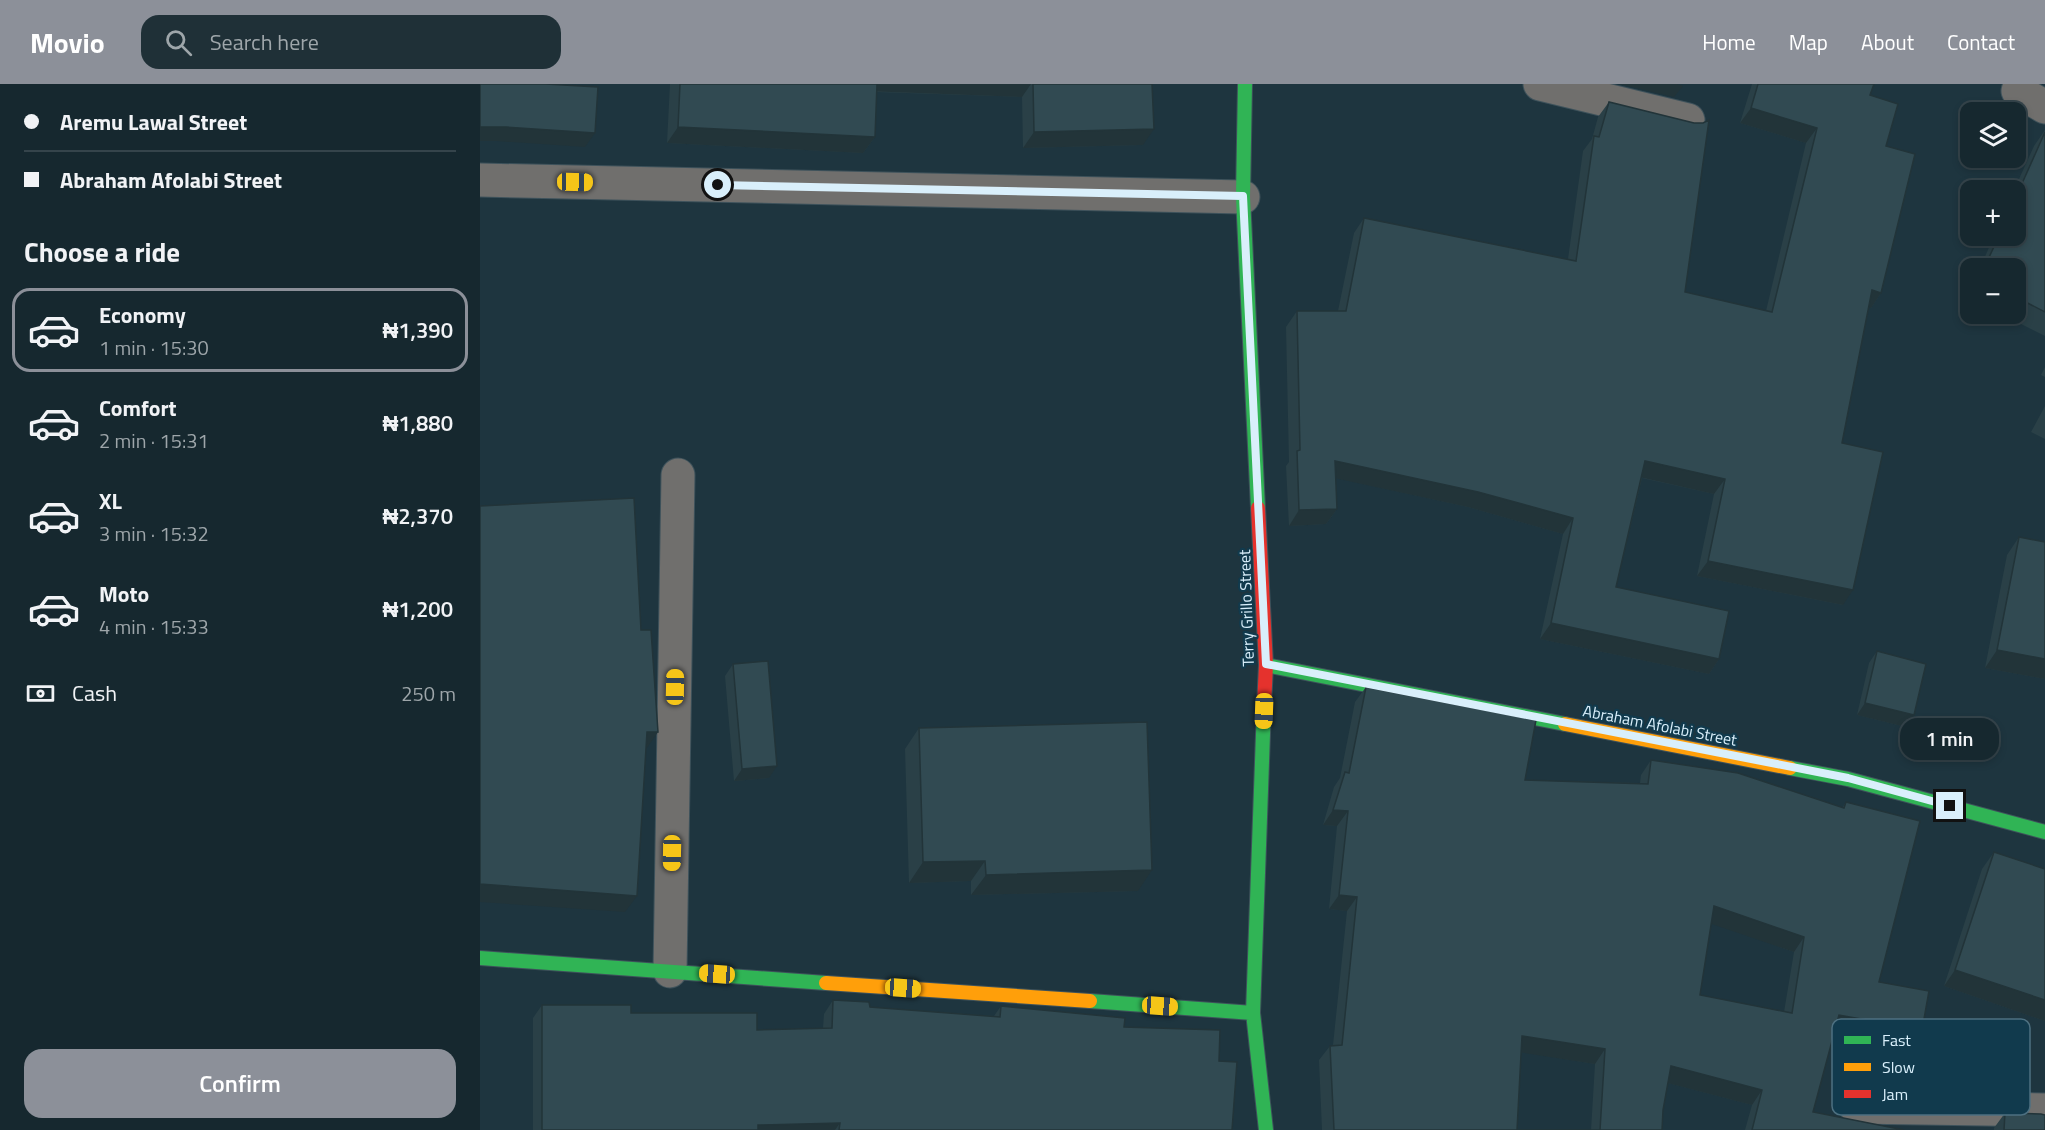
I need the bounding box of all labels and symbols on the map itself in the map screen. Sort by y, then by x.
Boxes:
route start [704,171,731,198]
car [557,173,593,191]
street label: Terry Grillo Street [1232,549,1260,667]
car [666,669,684,705]
car [1254,693,1274,729]
street label: Abraham Afolabi Street [1581,698,1739,752]
callout: 1 min [1900,719,2000,761]
route end [1936,792,1963,819]
car [663,835,681,871]
car [698,964,736,984]
car [884,978,922,998]
car [1141,996,1179,1016]
legend [1832,1019,2030,1115]
text: Fast [1882,1028,1911,1052]
text: Slow [1882,1055,1915,1079]
text: Jam [1882,1082,1908,1106]

